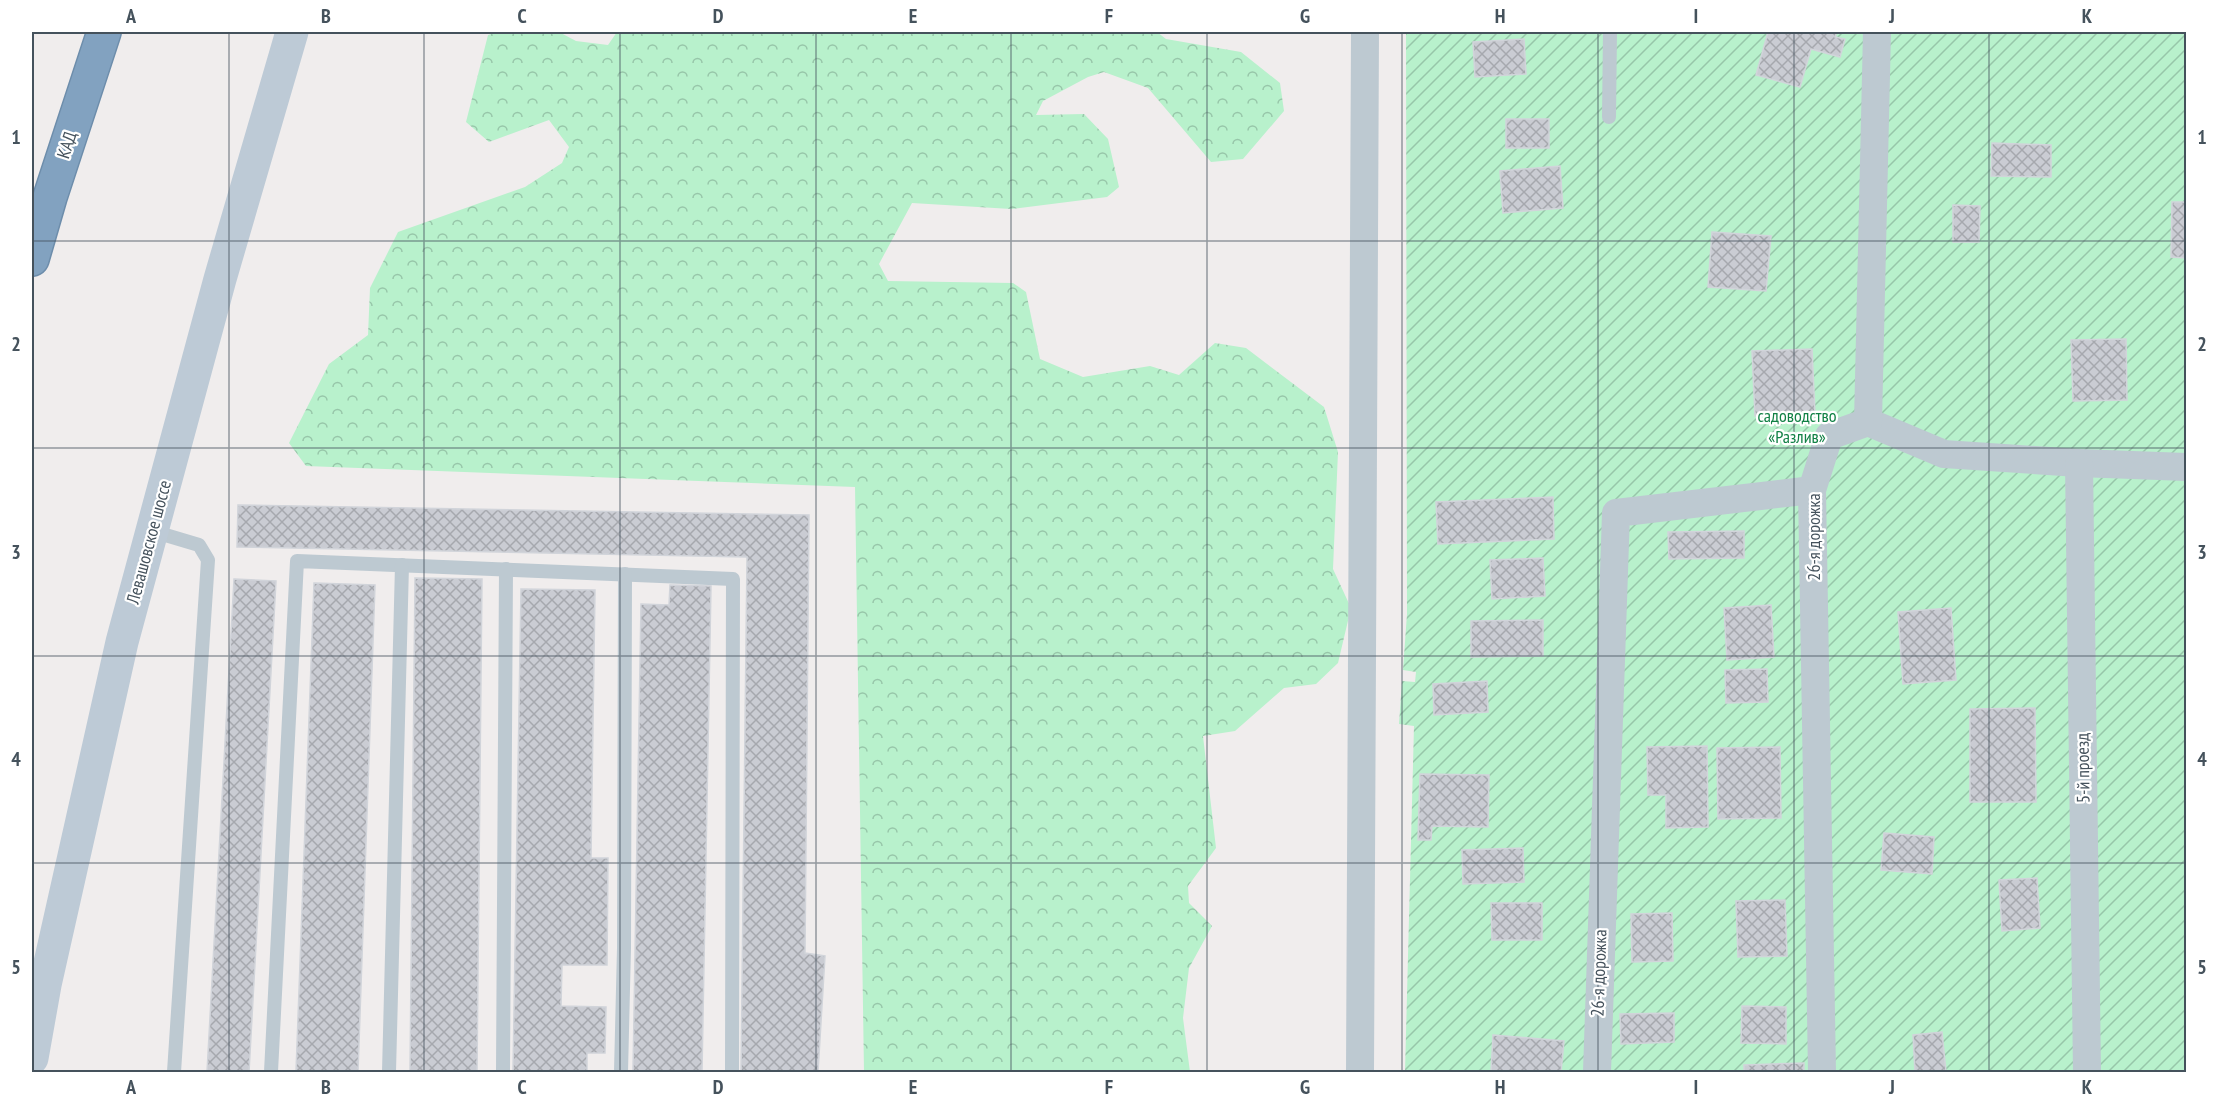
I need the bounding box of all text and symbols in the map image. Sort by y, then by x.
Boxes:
text: A [125,3,137,29]
text: B [321,3,331,29]
text: C [517,3,527,29]
text: D [713,3,724,29]
text: E [909,3,917,29]
text: F [1105,3,1113,29]
text: G [1300,3,1310,29]
text: H [1495,3,1505,29]
text: I [1694,3,1698,29]
text: J [1888,3,1895,29]
text: K [2082,3,2093,29]
text: 1 [11,124,21,150]
text: 1 [2197,124,2207,150]
street label: КАД [51,128,82,161]
text: 2 [11,331,21,357]
text: 2 [2197,331,2207,357]
park label: садоводство «Разлив» [1757,404,1837,448]
street label: Левашовское шоссе [121,478,176,607]
street label: 26-я дорожка [1802,493,1825,581]
text: 3 [11,539,21,565]
text: 3 [2197,539,2207,565]
street label: 5-й проезд [2070,733,2095,803]
text: 4 [11,746,21,772]
text: 4 [2197,746,2207,772]
street label: 26-я дорожка [1585,929,1612,1017]
text: 5 [11,954,21,980]
text: 5 [2197,954,2207,980]
text: A [125,1074,137,1100]
text: B [321,1074,331,1100]
text: C [517,1074,527,1100]
text: D [713,1074,724,1100]
text: E [909,1074,917,1100]
text: F [1105,1074,1113,1100]
text: G [1300,1074,1310,1100]
text: H [1495,1074,1505,1100]
text: I [1694,1074,1698,1100]
text: J [1888,1074,1895,1100]
text: K [2082,1074,2093,1100]

